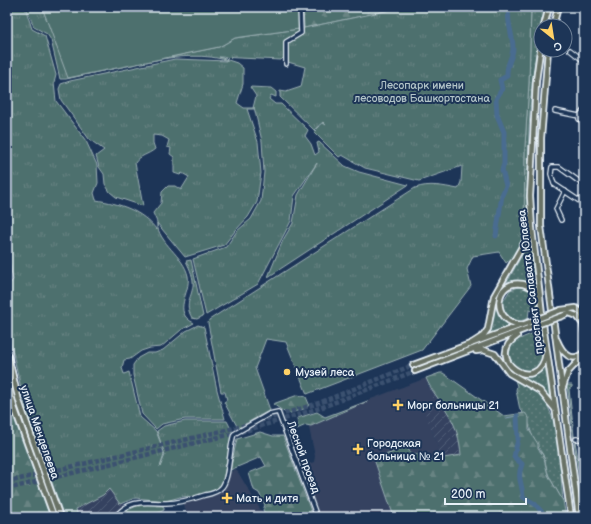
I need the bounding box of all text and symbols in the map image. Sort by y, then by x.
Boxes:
north arrow [533,18,573,58]
text: С [551,39,564,54]
park label: Лесопарк имени лесоводов Башкортостана [354,79,491,105]
street label: проспект Салавата Юлаева [515,209,546,355]
place label: Музей леса [295,366,355,379]
marker: Музей леса [282,367,292,377]
street label: улица Менделеева [17,383,62,481]
marker: Морг больницы 21 [392,399,404,411]
place label: Морг больницы 21 [407,399,499,412]
street label: Лесной проезд [284,418,323,495]
place label: Городская больница № 21 [367,437,444,463]
marker: Городская больница № 21 [352,443,364,455]
scale bar [445,480,526,506]
text: 200 m [451,487,485,502]
marker: Мать и дитя [221,492,233,504]
place label: Мать и дитя [236,492,298,505]

